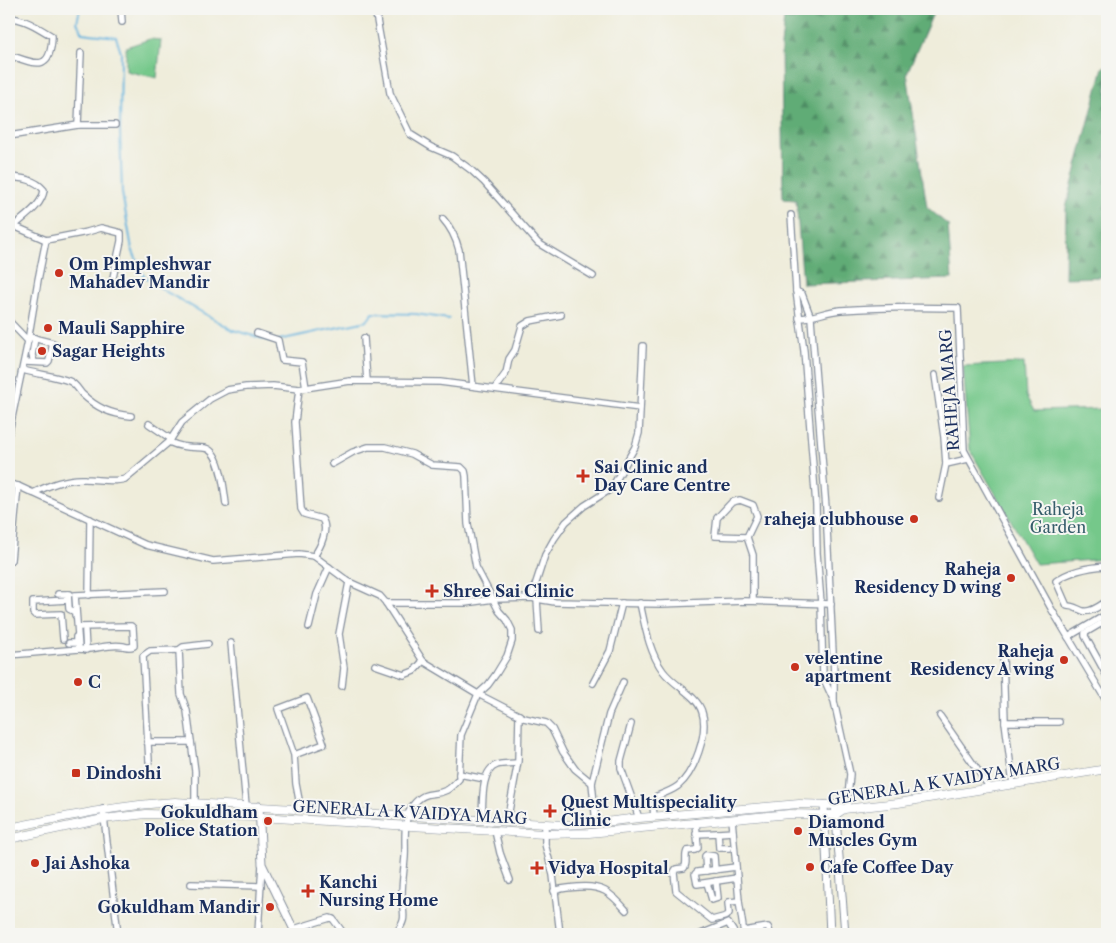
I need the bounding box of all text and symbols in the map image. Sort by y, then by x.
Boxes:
place label: Om Pimpleshwar Mahadev Mandir [69,254,211,292]
marker: Om Pimpleshwar Mahadev Mandir [53,267,65,279]
place label: Mauli Sapphire [58,318,185,338]
marker: Mauli Sapphire [42,322,54,334]
street label: RAHEJA MARG [935,328,963,452]
place label: Sagar Heights [52,341,165,361]
marker: Sagar Heights [36,345,48,357]
place label: Sai Clinic and Day Care Centre [594,457,731,495]
marker: Sai Clinic and Day Care Centre [576,469,590,483]
park label: Raheja Garden [1030,499,1086,537]
place label: raheja clubhouse [764,509,904,529]
marker: raheja clubhouse [908,513,920,525]
place label: Raheja Residency D wing [854,559,1002,597]
marker: Raheja Residency D wing [1005,572,1017,584]
place label: Shree Sai Clinic [443,581,574,601]
marker: Shree Sai Clinic [425,584,439,598]
place label: Raheja Residency A wing [910,641,1055,679]
place label: velentine apartment [804,648,892,686]
marker: Raheja Residency A wing [1058,654,1070,666]
marker: velentine apartment [789,661,801,673]
place label: C [88,672,101,692]
marker: C [72,676,84,688]
street label: GENERAL A K VAIDYA MARG [826,753,1062,809]
place label: Dindoshi [86,763,162,783]
marker: Dindoshi [70,767,82,779]
place label: Quest Multispeciality Clinic [561,792,738,830]
street label: GENERAL A K VAIDYA MARG [292,796,528,828]
place label: Gokuldham Police Station [144,802,258,840]
marker: Quest Multispeciality Clinic [543,804,557,818]
place label: Diamond Muscles Gym [808,812,917,850]
marker: Gokuldham Police Station [262,815,274,827]
marker: Diamond Muscles Gym [792,825,804,837]
place label: Jai Ashoka [42,853,131,873]
marker: Jai Ashoka [29,857,41,869]
place label: Cafe Coffee Day [820,857,955,877]
place label: Vidya Hospital [547,858,669,878]
marker: Vidya Hospital [530,861,544,875]
marker: Cafe Coffee Day [804,861,816,873]
place label: Kanchi Nursing Home [319,872,439,910]
marker: Kanchi Nursing Home [301,884,315,898]
place label: Gokuldham Mandir [97,897,260,917]
marker: Gokuldham Mandir [264,901,276,913]

